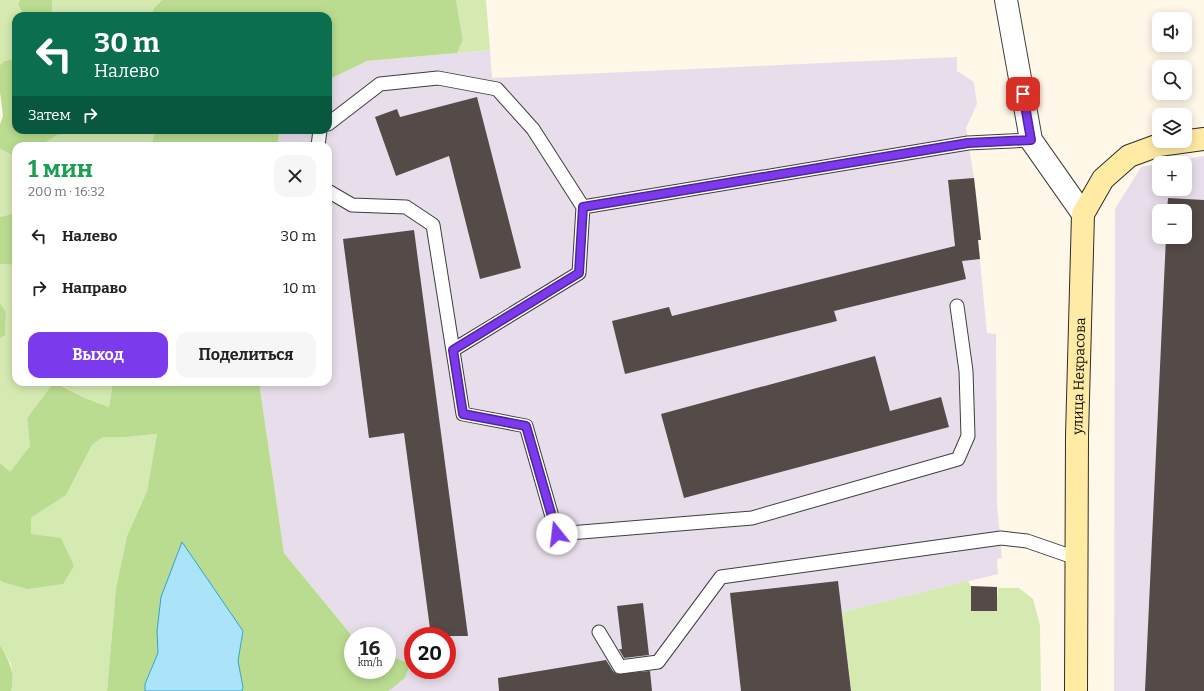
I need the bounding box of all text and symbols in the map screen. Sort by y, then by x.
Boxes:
map controls [1152,12,1192,244]
button: sound [1152,12,1192,52]
text: 30 m [94,26,160,59]
icon: left [28,28,80,80]
text: Налево [94,60,159,82]
button: search [1152,60,1192,100]
pin [1006,77,1040,111]
icon: arrive [1012,83,1034,105]
icon: right [79,104,101,126]
text: Затем [28,106,71,124]
button: layers [1152,108,1192,148]
text: 1 мин [28,155,93,183]
button: close [274,155,316,197]
button: + [1152,156,1192,196]
text: 200 m · 16:32 [28,184,105,199]
button: − [1152,204,1192,244]
icon: left [28,225,50,247]
text: Налево [62,227,117,245]
text: 30 m [281,227,316,245]
icon: right [28,277,50,299]
text: Направо [62,279,127,297]
text: 10 m [283,279,316,297]
street label: улица Некрасова [1069,317,1089,436]
button: Выход [28,332,168,378]
button: Поделиться [176,332,316,378]
position arrow [536,513,578,555]
speed limit sign: 20 [404,627,456,679]
text: 16 [360,636,380,660]
text: km/h [358,657,382,669]

